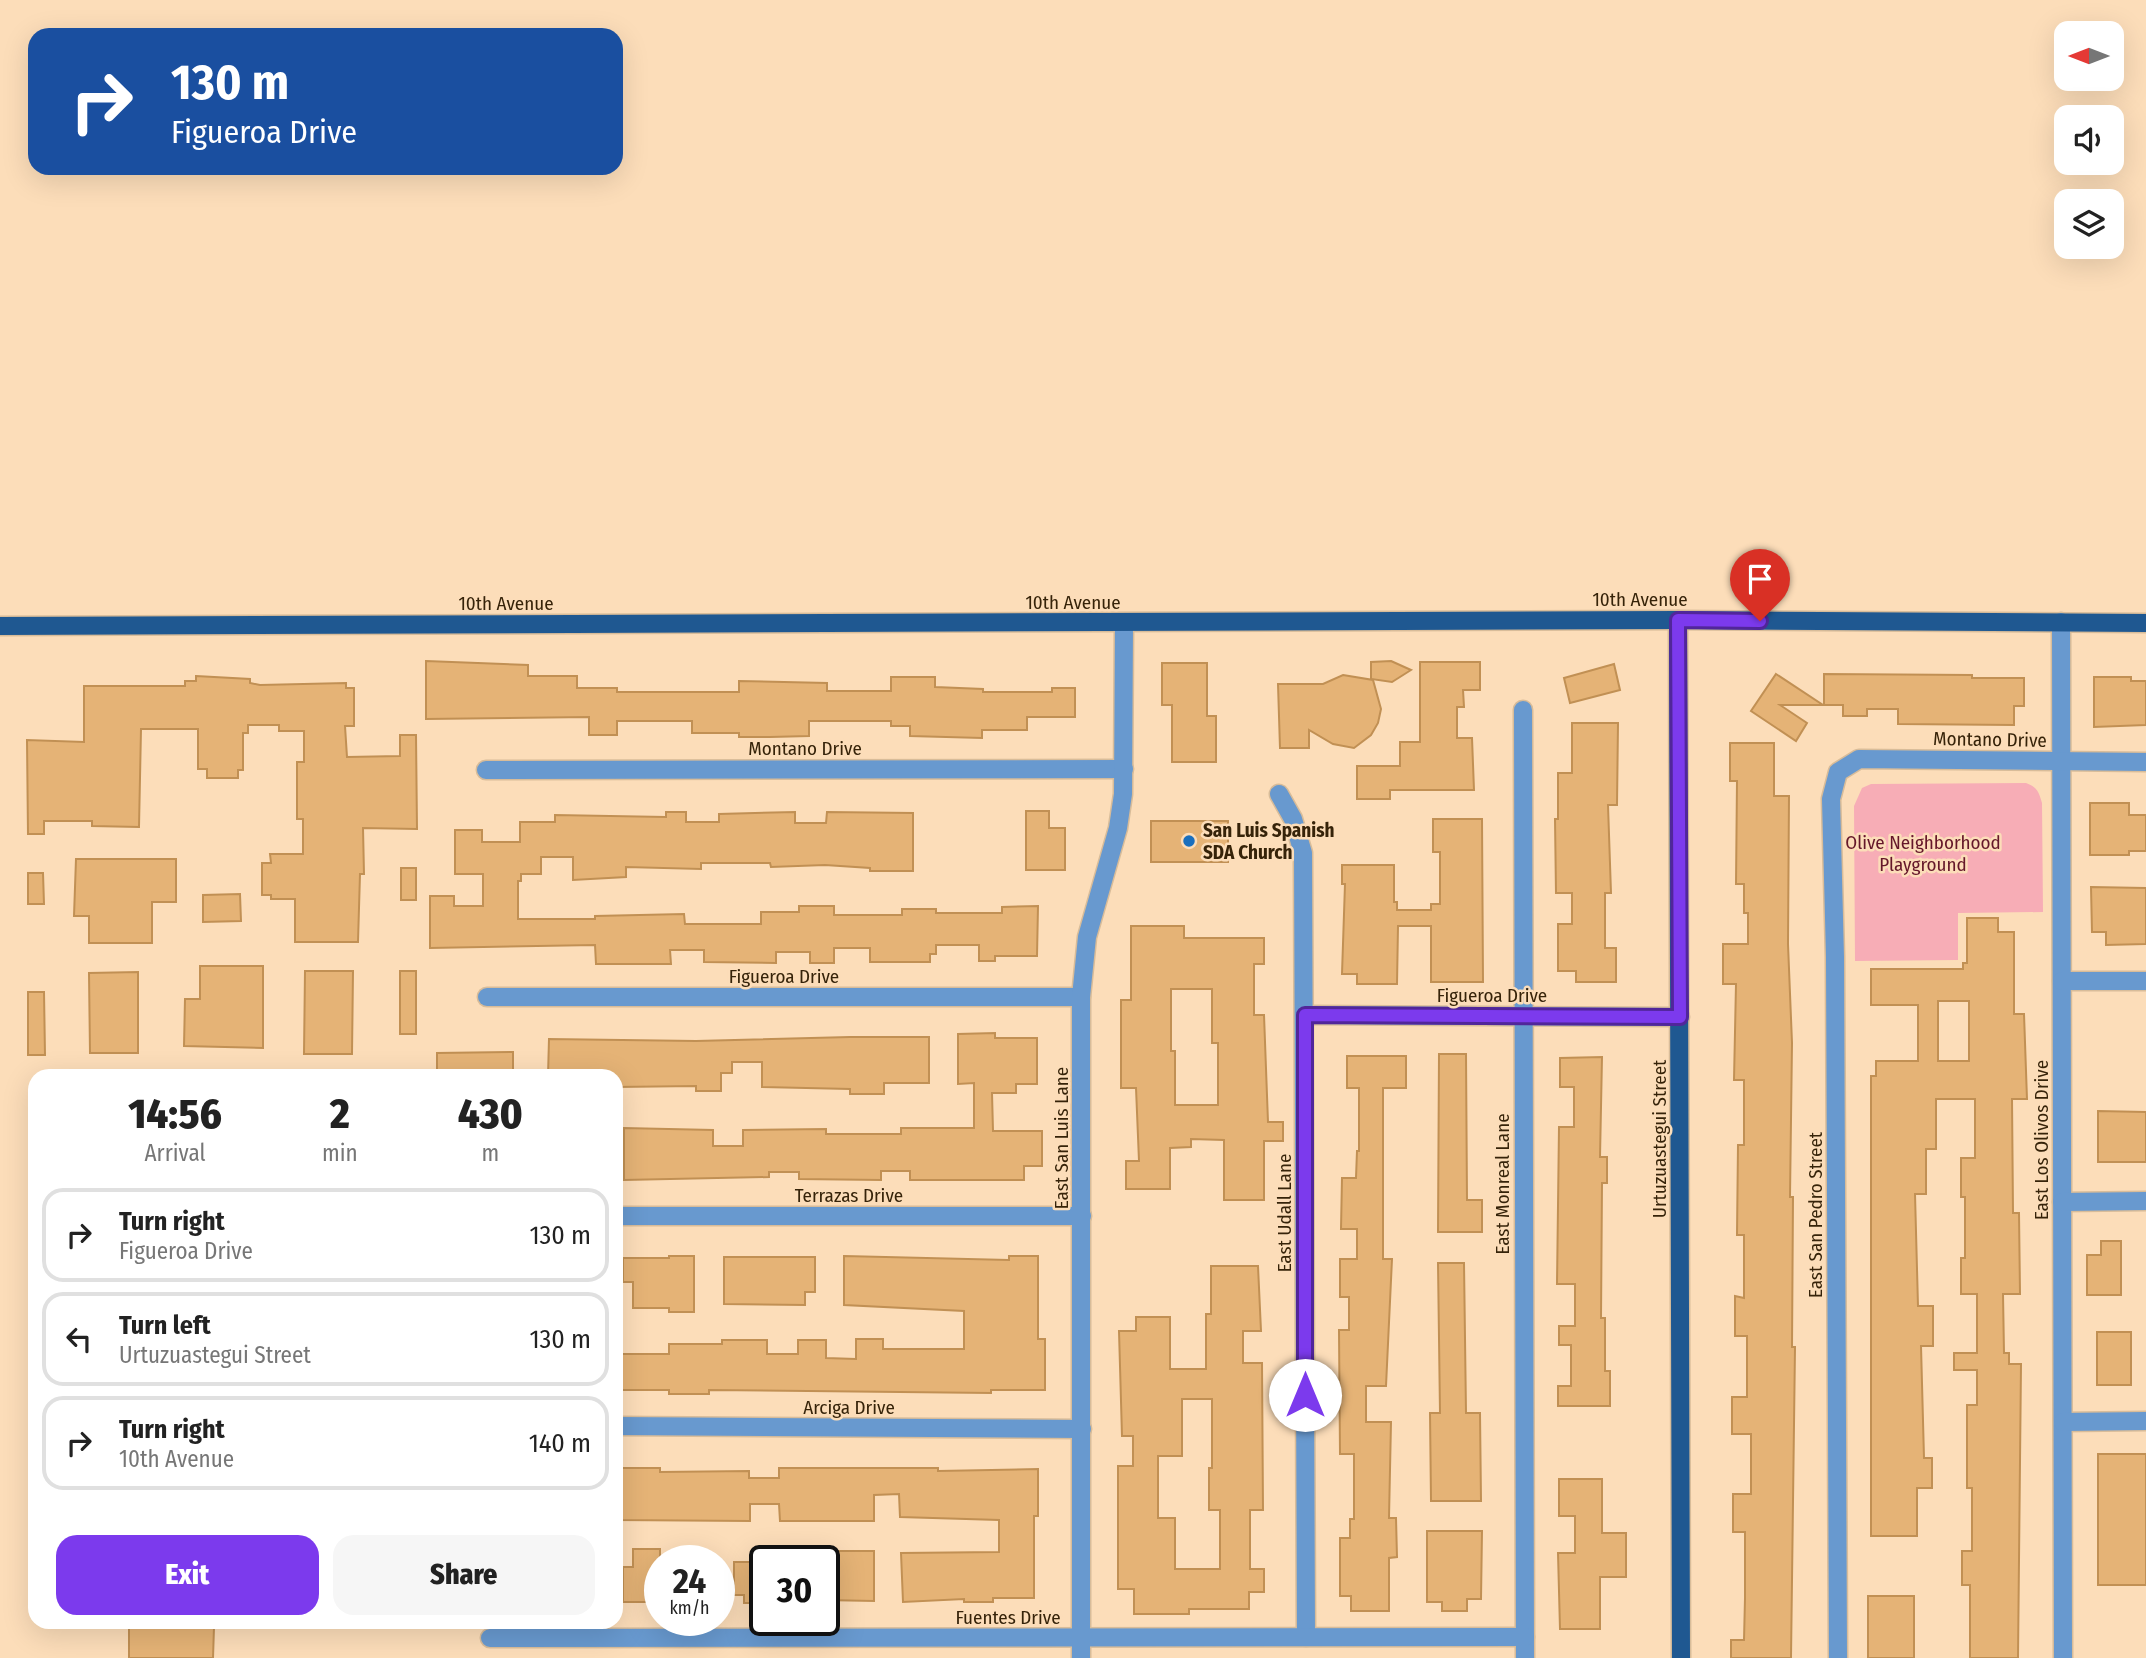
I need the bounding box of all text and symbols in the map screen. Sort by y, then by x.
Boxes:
north arrow [2054,21,2124,91]
map controls [2054,21,2124,259]
text: 130 m [171,53,289,112]
icon: right [56,56,147,147]
button: sound [2054,105,2124,175]
text: Figueroa Drive [171,113,357,151]
button: layers [2054,189,2124,259]
pin [1730,549,1790,621]
icon: arrive [1741,560,1779,598]
street label: 10th Avenue [1592,588,1688,611]
street label: 10th Avenue [1025,591,1121,614]
street label: 10th Avenue [458,592,554,615]
street label: Montano Drive [1933,727,2047,752]
street label: Montano Drive [748,737,862,760]
place label: San Luis Spanish SDA Church [1203,819,1334,864]
park label: Olive Neighborhood Playground [1845,831,2001,876]
marker: San Luis Spanish SDA Church [1181,833,1197,849]
street label: Figueroa Drive [729,965,839,988]
street label: Figueroa Drive [1437,984,1547,1007]
street label: Urtuzuastegui Street [1648,1059,1671,1218]
street label: East Los Olivos Drive [2030,1060,2053,1220]
street label: East San Luis Lane [1050,1067,1073,1209]
text: 14:56 [128,1089,222,1139]
text: 2 [330,1089,350,1139]
text: 430 [458,1089,523,1139]
street label: East Monreal Lane [1491,1113,1514,1255]
street label: East San Pedro Street [1804,1131,1827,1298]
text: Arrival [145,1139,206,1167]
text: min [322,1139,358,1167]
text: m [481,1139,499,1167]
street label: East Udall Lane [1273,1154,1296,1272]
street label: Terrazas Drive [795,1184,903,1207]
text: Turn right [119,1206,225,1237]
icon: right [60,1216,98,1254]
text: 130 m [529,1220,591,1251]
text: Figueroa Drive [119,1237,253,1265]
text: Turn left [119,1310,211,1341]
icon: left [60,1320,98,1358]
text: 130 m [529,1324,591,1355]
text: Urtuzuastegui Street [119,1341,311,1369]
position arrow [1268,1358,1342,1432]
street label: Arciga Drive [803,1396,895,1419]
text: Turn right [119,1414,225,1445]
icon: right [60,1424,98,1462]
text: 140 m [529,1428,591,1459]
text: 10th Avenue [119,1445,234,1473]
button: Exit [56,1535,319,1615]
button: Share [333,1535,595,1615]
speed limit sign: 30 [749,1545,840,1636]
text: 24 [673,1560,706,1602]
text: km/h [669,1597,710,1619]
street label: Fuentes Drive [955,1606,1061,1629]

